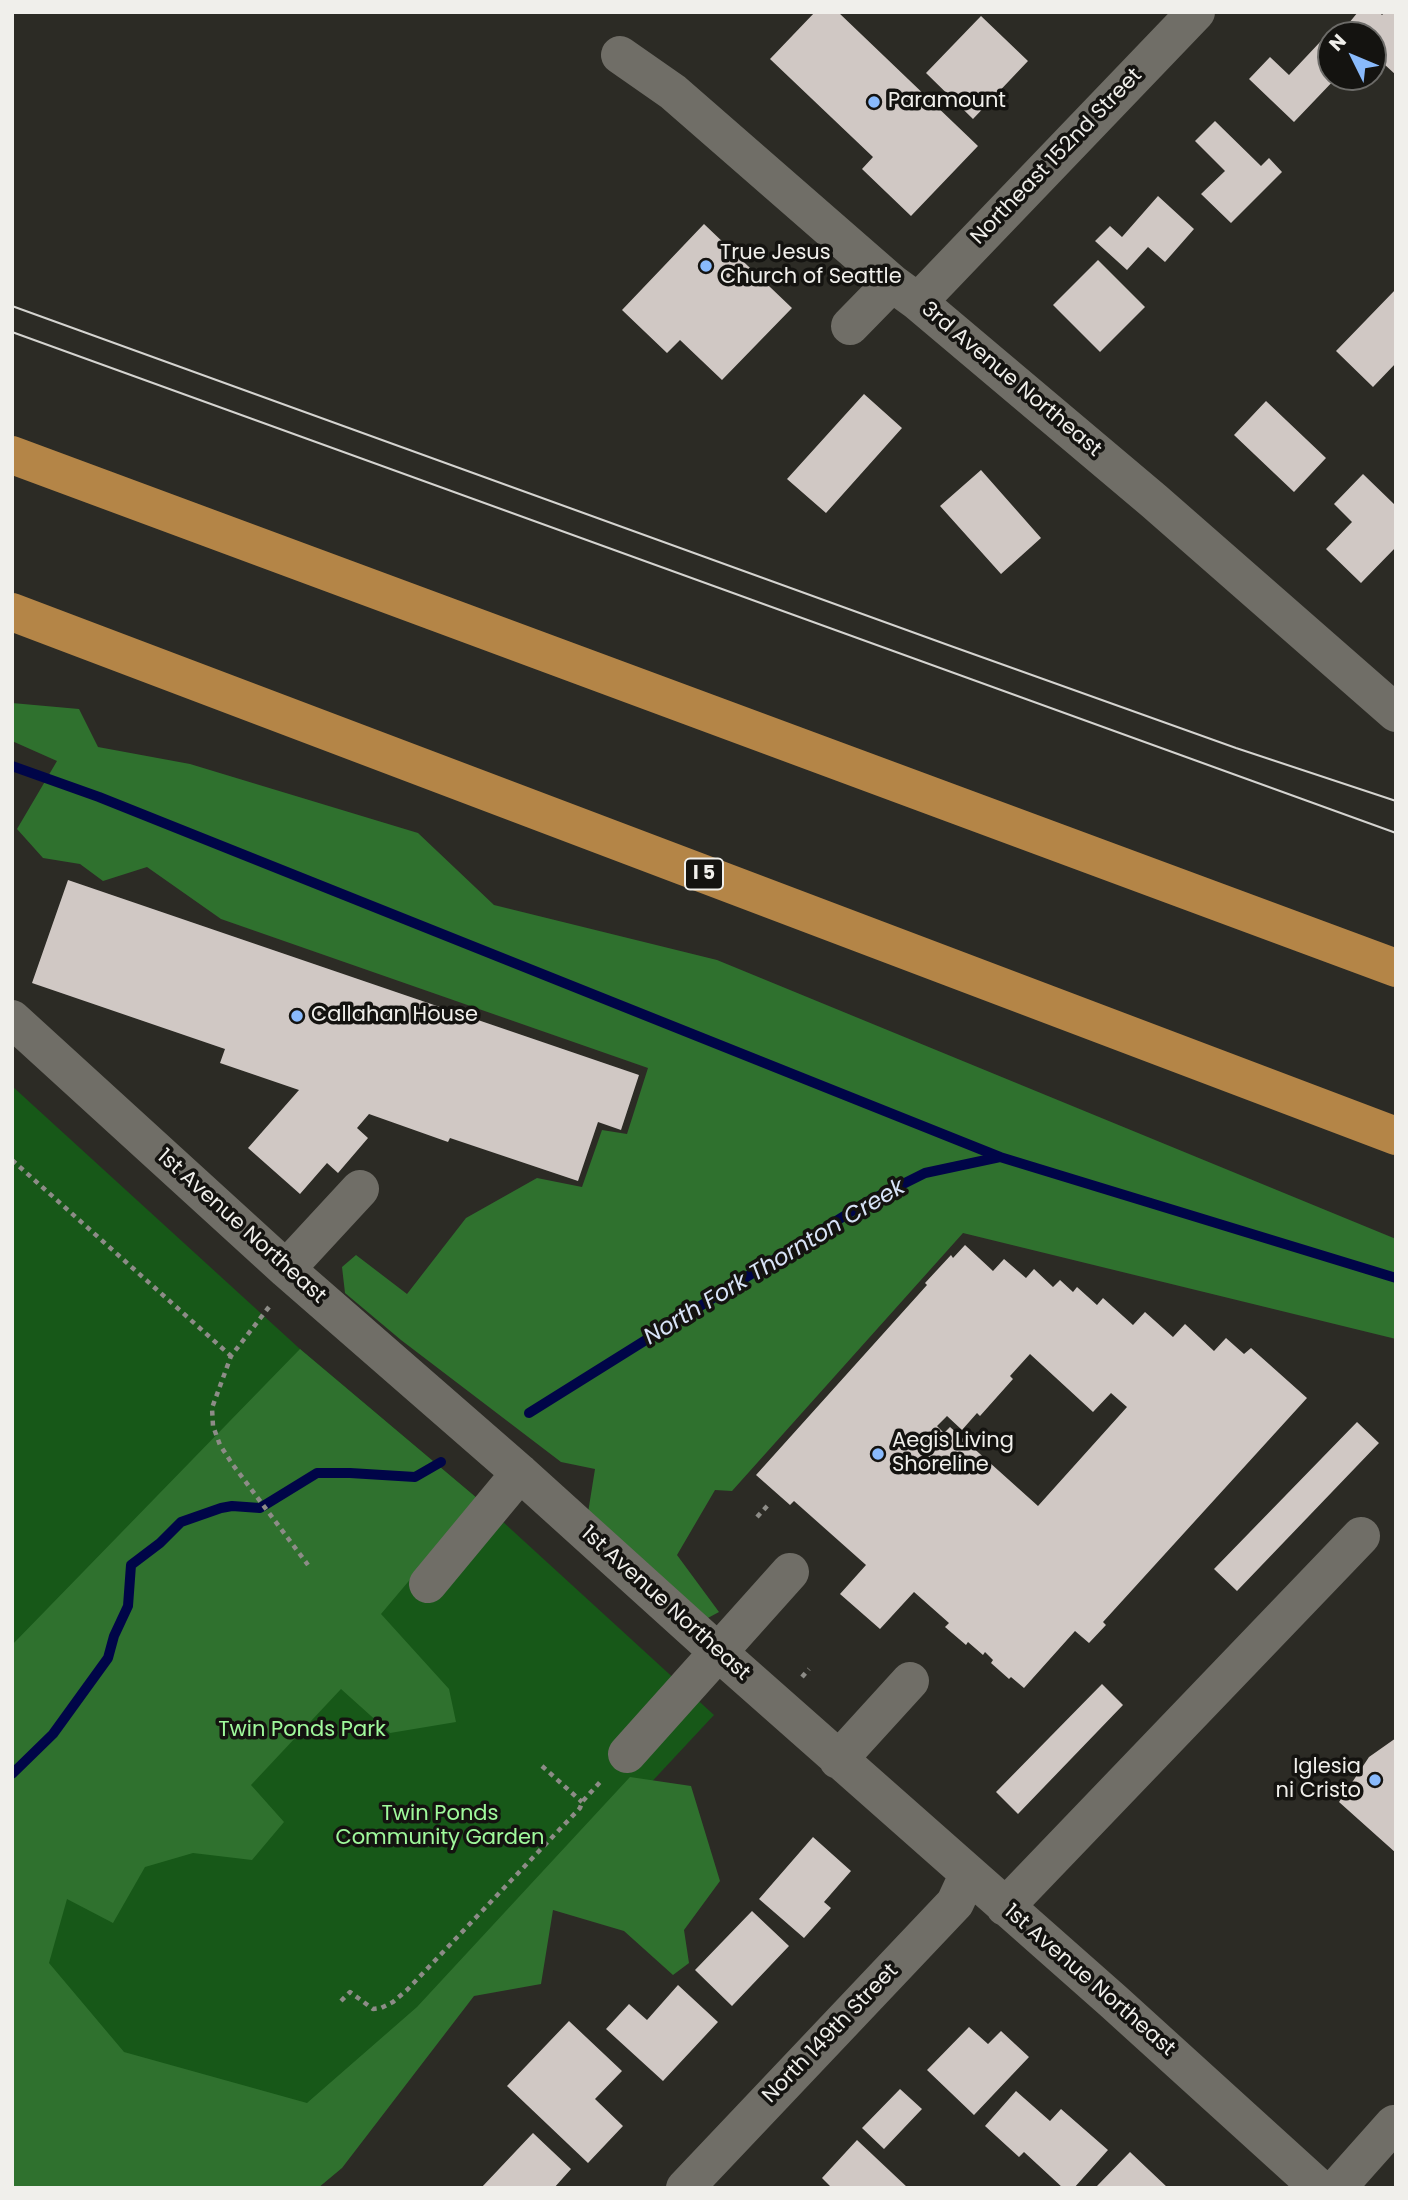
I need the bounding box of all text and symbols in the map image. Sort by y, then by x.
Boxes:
north arrow [1317,21,1387,91]
text: N [1323,28,1352,57]
street label: Northeast 152nd Street [966,64,1148,250]
place label: Paramount [888,89,1006,115]
marker: Paramount [866,94,882,110]
place label: True Jesus Church of Seattle [720,241,902,291]
marker: True Jesus Church of Seattle [698,258,714,274]
street label: 3rd Avenue Northeast [916,297,1106,463]
road number: I 5 [685,859,723,890]
place label: Callahan House [311,1003,478,1029]
marker: Callahan House [289,1008,305,1024]
street label: 1st Avenue Northeast [151,1145,331,1309]
water label: North Fork Thornton Creek [640,1174,910,1352]
place label: Aegis Living Shoreline [892,1429,1014,1479]
marker: Aegis Living Shoreline [870,1446,886,1462]
street label: 1st Avenue Northeast [575,1522,755,1686]
park label: Twin Ponds Park [218,1718,386,1744]
place label: Iglesia ni Cristo [1276,1755,1361,1805]
marker: Iglesia ni Cristo [1367,1772,1383,1788]
park label: Twin Ponds Community Garden [335,1802,545,1852]
street label: 1st Avenue Northeast [998,1900,1180,2062]
street label: North 149th Street [758,1959,904,2109]

